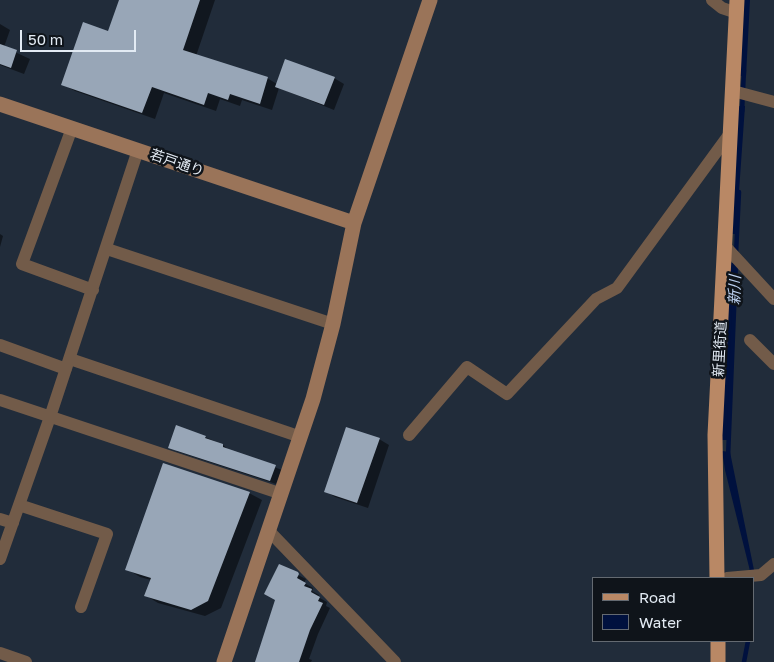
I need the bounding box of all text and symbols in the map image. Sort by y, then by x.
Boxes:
scale bar [22,20,139,52]
text: 50 m [28,30,63,48]
street label: 若戸通り [148,146,206,180]
water label: 新川 [725,275,745,305]
street label: 新里街道 [710,321,730,377]
legend [592,577,754,642]
text: Road [639,588,676,606]
text: Water [639,613,682,631]

